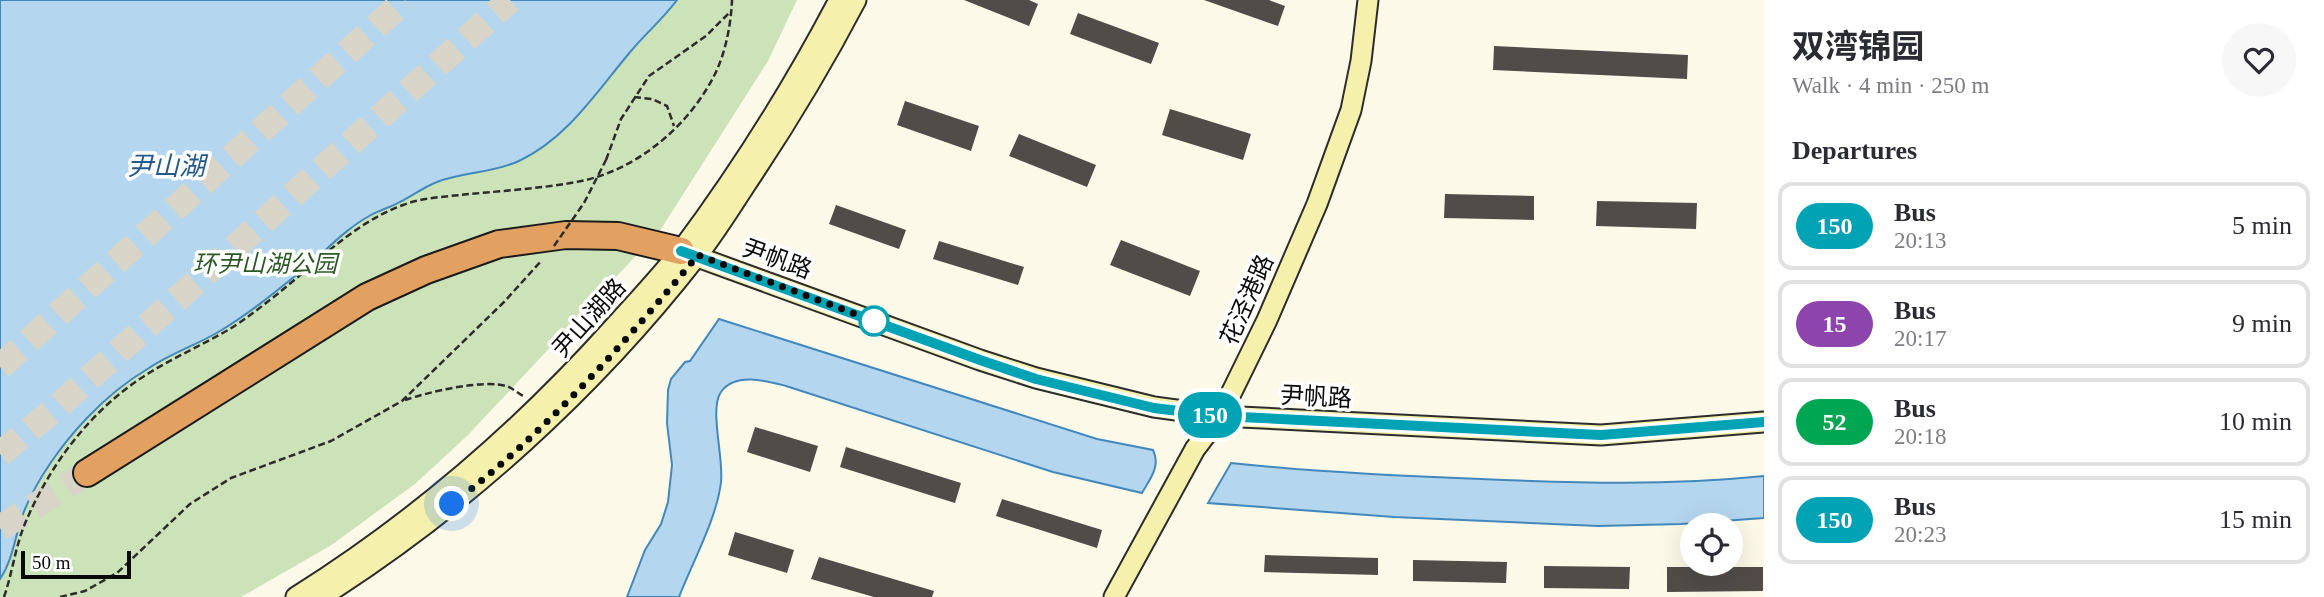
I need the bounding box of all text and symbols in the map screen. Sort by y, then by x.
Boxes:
button: heart [2222,23,2296,97]
text: 双湾锦园 [1792,29,1924,65]
text: Walk · 4 min · 250 m [1792,73,1989,98]
text: Departures [1792,136,1917,165]
water label: 尹山湖 [127,152,209,181]
text: Bus [1894,198,1936,227]
text: 5 min [2232,211,2292,240]
text: 150 [1817,213,1853,239]
text: 20:13 [1894,228,1946,253]
street label: 尹帆路 [739,234,815,284]
park label: 环尹山湖公园 [193,251,340,277]
street label: 花泾港路 [1216,251,1278,349]
street label: 尹山湖路 [547,274,631,362]
text: Bus [1894,296,1936,325]
unlabelled marker [859,306,889,336]
text: 9 min [2232,309,2292,338]
text: 15 [1823,311,1847,337]
text: 20:17 [1894,326,1946,351]
street label: 尹帆路 [1279,382,1353,412]
line badge: 150 [1170,392,1250,438]
text: Bus [1894,394,1936,423]
text: 150 [1192,402,1228,428]
text: 10 min [2219,407,2292,436]
text: 52 [1823,409,1847,435]
text: 20:18 [1894,424,1946,449]
your location [434,486,469,521]
text: Bus [1894,492,1936,521]
text: 15 min [2219,505,2292,534]
text: 150 [1817,507,1853,533]
map controls [1680,513,1743,576]
button: locate [1680,513,1743,576]
text: 20:23 [1894,522,1946,547]
scale bar [21,548,131,580]
text: 50 m [32,552,71,573]

